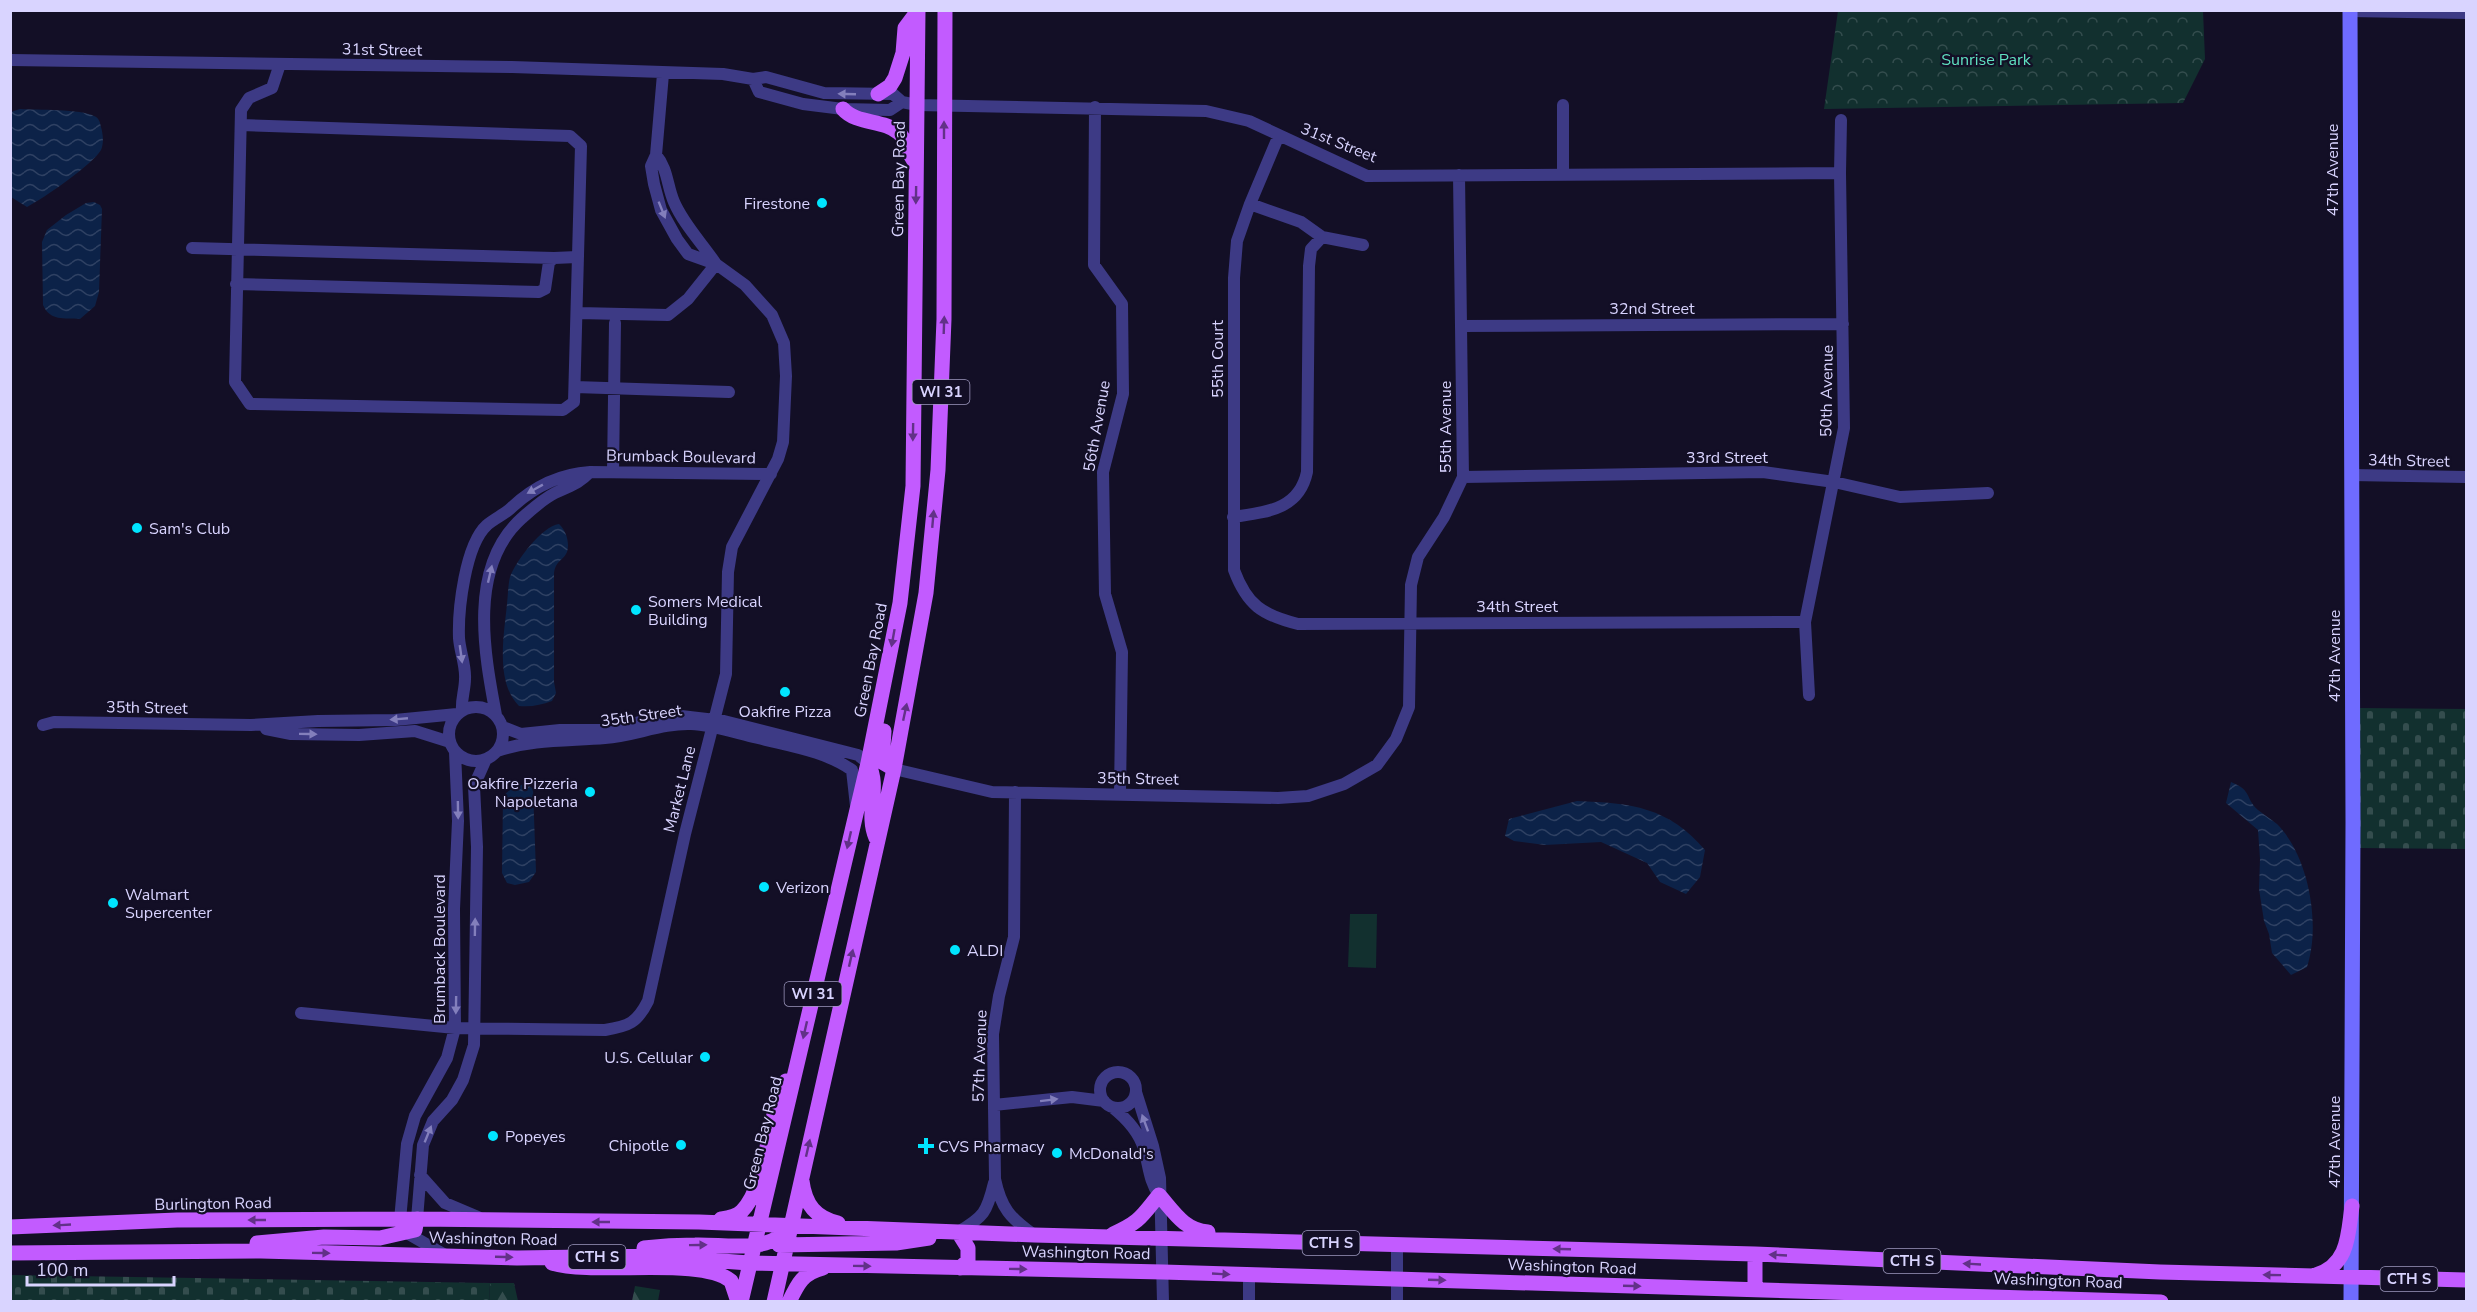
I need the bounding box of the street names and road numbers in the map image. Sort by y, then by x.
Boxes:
street label: 31st Street [342,38,423,62]
street label: 31st Street [1297,118,1380,168]
street label: Green Bay Road [887,121,911,237]
street label: 47th Avenue [2322,124,2344,216]
street label: 32nd Street [1609,298,1695,320]
street label: 55th Court [1207,320,1229,398]
street label: 50th Avenue [1815,345,1839,437]
street label: 56th Avenue [1078,379,1116,474]
road number: WI 31 [912,380,970,404]
street label: 55th Avenue [1435,381,1457,473]
street label: Brumback Boulevard [606,445,756,469]
street label: 33rd Street [1686,447,1768,469]
street label: 34th Street [2368,449,2450,473]
street label: 34th Street [1476,596,1558,618]
street label: Green Bay Road [849,601,893,719]
street label: 47th Avenue [2324,610,2346,702]
street label: 35th Street [106,696,188,720]
street label: 35th Street [599,699,683,733]
street label: Market Lane [659,744,701,835]
street label: 35th Street [1097,767,1179,791]
street label: Brumback Boulevard [429,874,451,1024]
road number: WI 31 [784,982,842,1006]
street label: 57th Avenue [967,1009,993,1103]
street label: Green Bay Road [738,1074,788,1192]
street label: 47th Avenue [2324,1096,2346,1188]
street label: Burlington Road [154,1192,272,1216]
street label: Washington Road [428,1227,558,1251]
road number: CTH S [1302,1231,1360,1255]
street label: Washington Road [1021,1241,1151,1265]
road number: CTH S [568,1245,626,1269]
road number: CTH S [1884,1249,1940,1273]
street label: Washington Road [1507,1254,1637,1280]
road number: CTH S [2380,1267,2438,1291]
street label: Washington Road [1993,1268,2123,1294]

